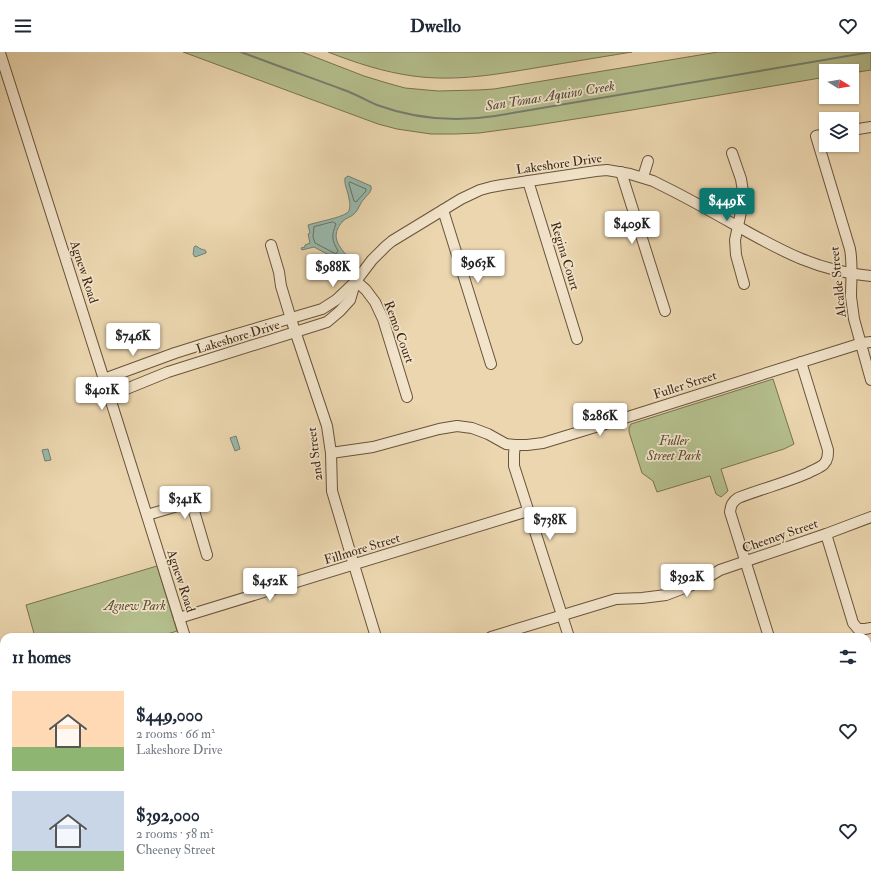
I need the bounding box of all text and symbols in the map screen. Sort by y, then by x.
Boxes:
icon: menu [12,15,34,37]
text: Dwello [410,15,461,38]
icon: heart [837,15,859,37]
north arrow [819,64,859,104]
map controls [819,64,859,152]
water label: San Tomas Aquino Creek [483,77,616,115]
button: layers [819,112,859,152]
street label: Lakeshore Drive [515,150,603,178]
pin: $449K [699,188,755,222]
text: $449K [708,193,746,209]
pin: $409K [604,211,660,245]
text: $409K [614,216,650,232]
street label: Regina Court [547,220,583,292]
street label: Agnew Road [66,238,102,306]
street label: Alcalde Street [826,246,850,319]
pin: $963K [450,250,506,284]
pin: $988K [305,254,361,288]
text: $963K [461,255,495,271]
text: $988K [315,259,351,275]
street label: Remo Court [380,299,418,365]
street label: Lakeshore Drive [194,317,282,357]
pin: $746K [105,323,161,357]
text: $746K [115,328,151,344]
street label: Fuller Street [651,367,719,403]
pin: $401K [74,377,130,411]
text: $401K [85,382,119,398]
pin: $286K [572,403,628,437]
text: $286K [582,408,618,424]
street label: 2nd Street [304,426,326,482]
park label: Fuller Street Park [646,433,701,464]
pin: $341K [157,486,213,520]
text: $341K [168,491,202,507]
pin: $738K [522,507,578,541]
text: $738K [533,512,567,528]
street label: Cheeney Street [740,516,820,557]
street label: Fillmore Street [322,530,402,568]
street label: Agnew Road [163,547,199,615]
pin: $392K [659,564,715,598]
pin: $452K [242,568,298,602]
text: $392K [670,569,704,585]
text: $452K [252,573,288,589]
park label: Agnew Park [102,598,166,614]
icon: filters [837,646,859,668]
text: 11 homes [12,647,71,668]
text: $449,000 [136,705,203,726]
icon: home [44,707,92,755]
icon: heart [837,720,859,742]
text: 2 rooms · 66 m² [136,726,215,742]
text: Lakeshore Drive [136,742,222,758]
text: $392,000 [136,805,200,826]
icon: home [44,807,92,855]
icon: heart [837,820,859,842]
text: 2 rooms · 58 m² [136,826,214,842]
text: Cheeney Street [136,842,215,858]

